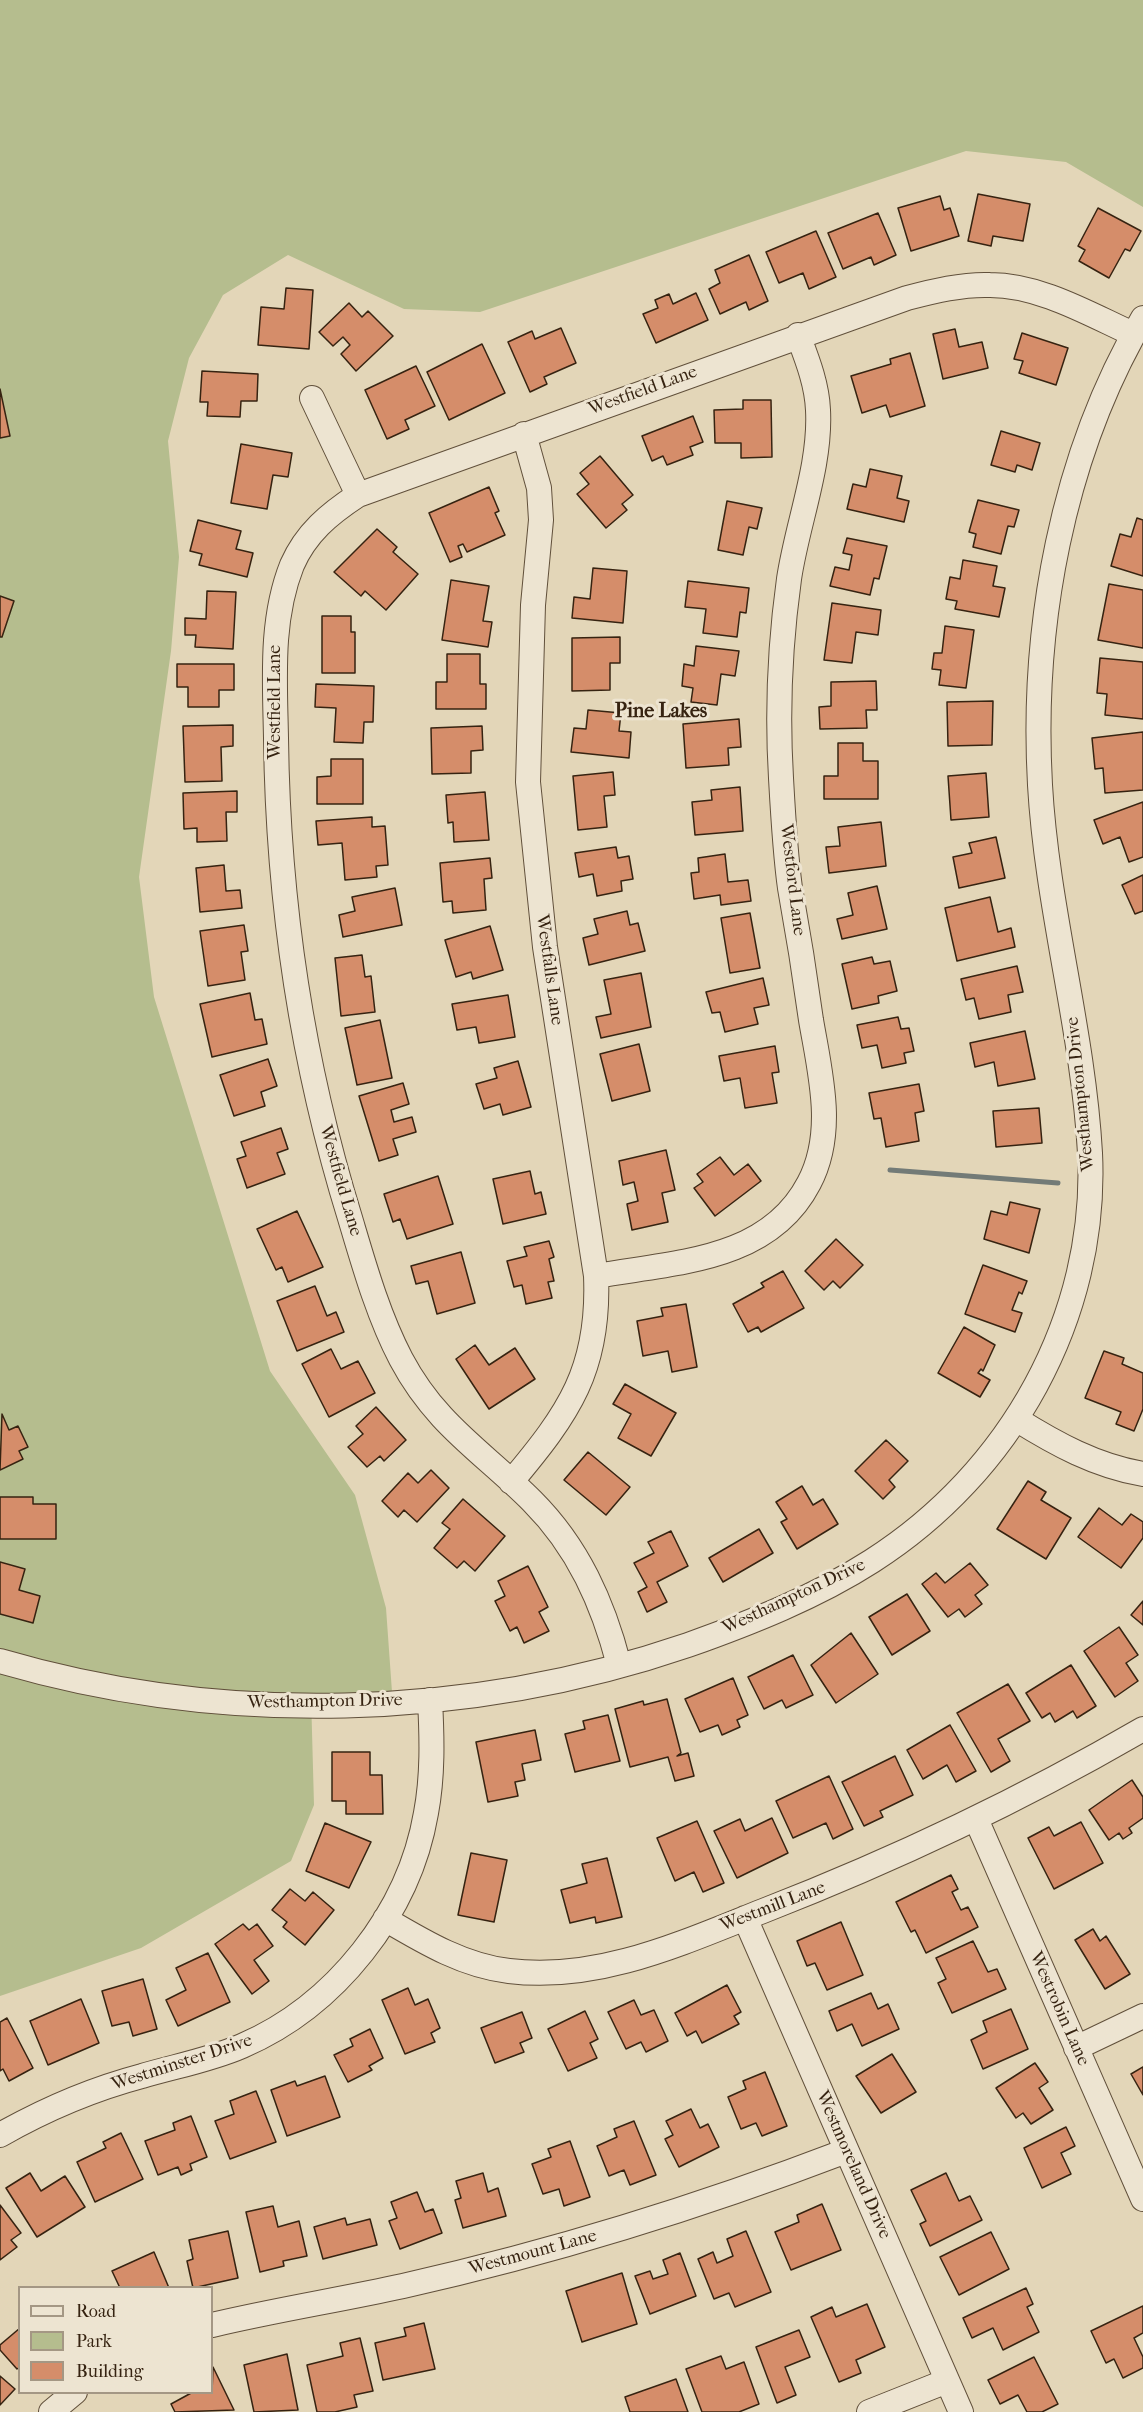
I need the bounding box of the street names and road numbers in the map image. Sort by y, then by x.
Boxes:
street label: Westfield Lane [586,361,700,421]
street label: Westfield Lane [265,645,287,759]
street label: Westford Lane [774,823,810,937]
street label: Westfalls Lane [531,913,567,1027]
street label: Westhampton Drive [1062,1016,1100,1172]
street label: Westfield Lane [314,1123,366,1239]
street label: Westhampton Drive [719,1554,869,1640]
street label: Westhampton Drive [247,1690,403,1714]
street label: Westmill Lane [717,1877,829,1937]
street label: Westrobin Lane [1024,1949,1094,2069]
street label: Westminster Drive [109,2030,255,2096]
street label: Westmoreland Drive [811,2088,895,2242]
street label: Westmount Lane [467,2226,599,2280]

